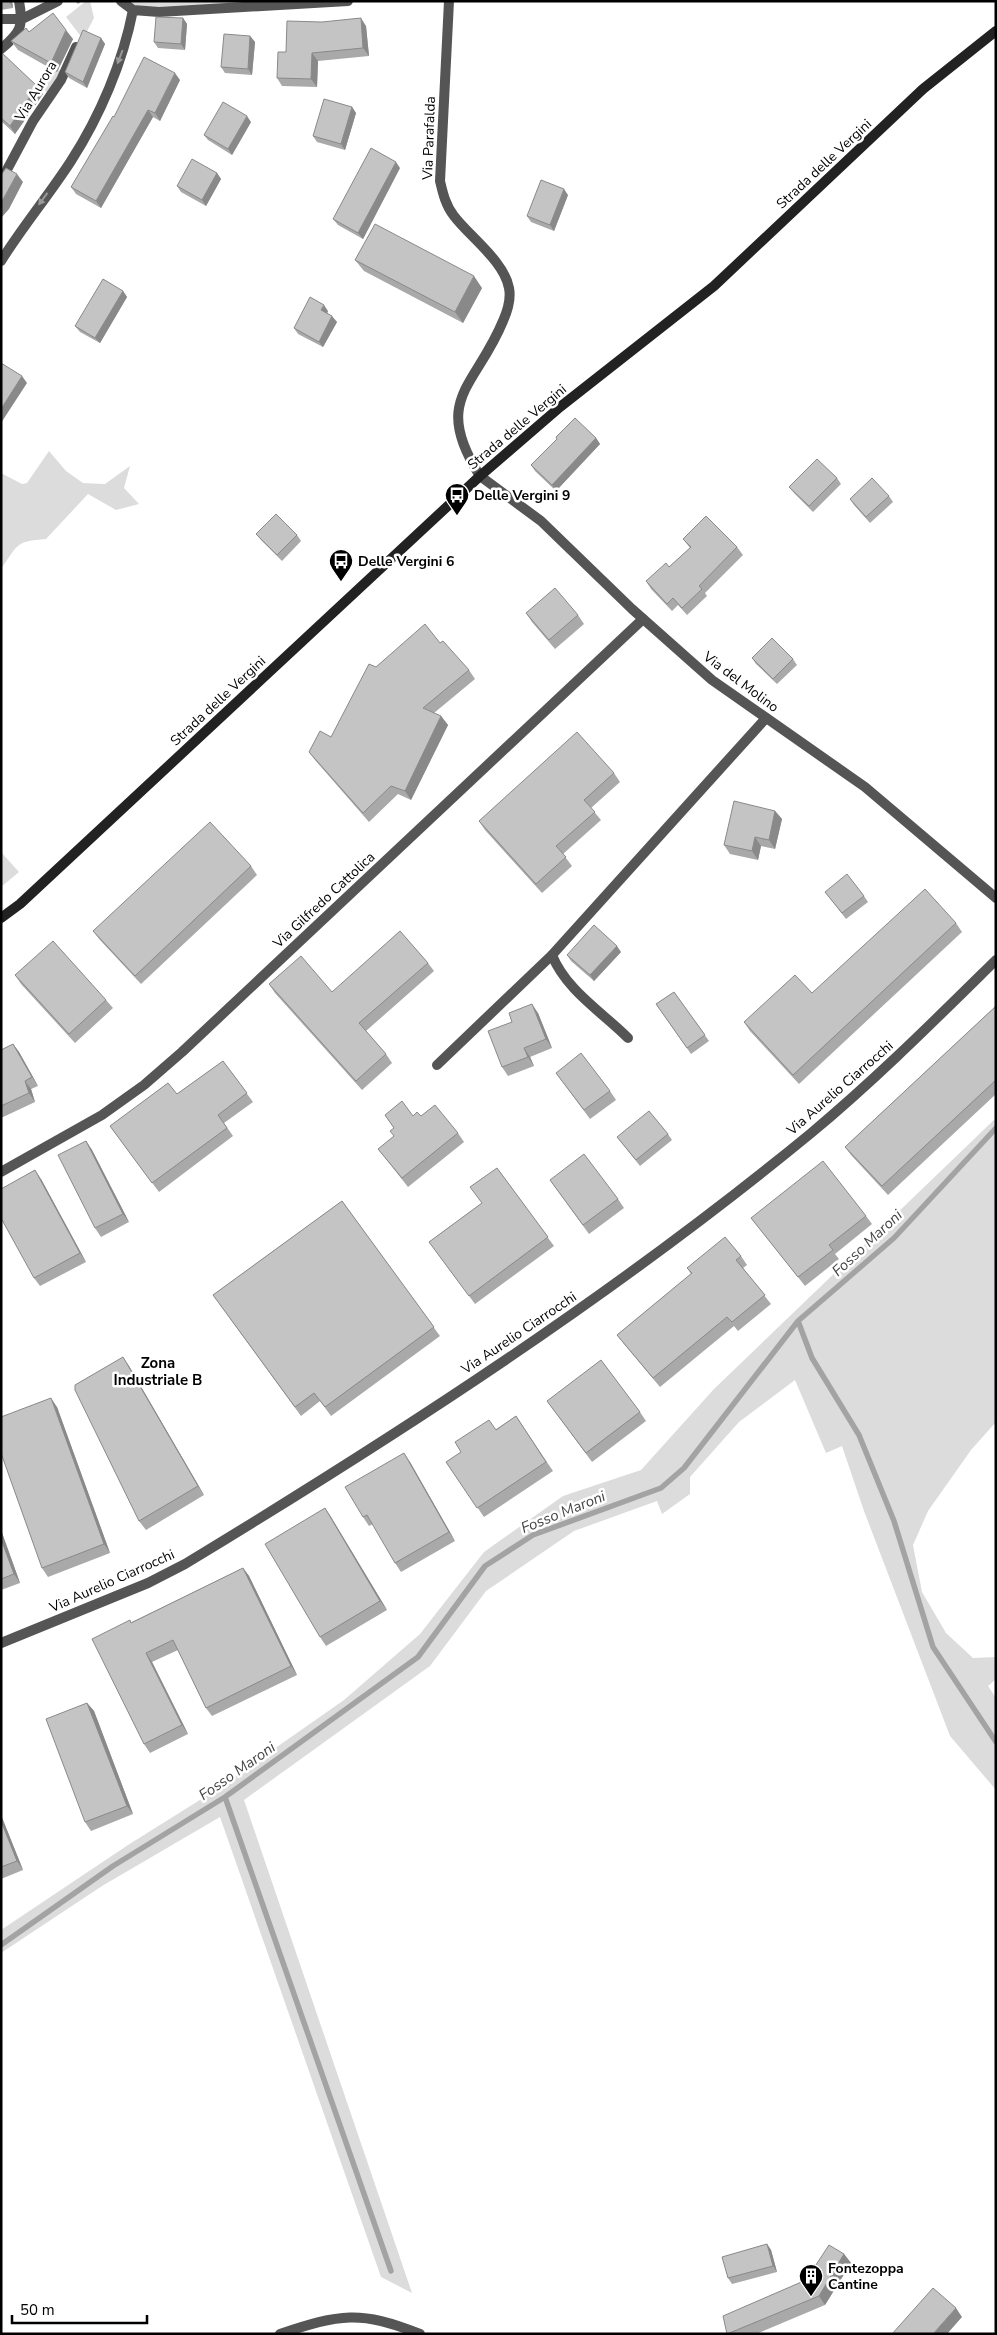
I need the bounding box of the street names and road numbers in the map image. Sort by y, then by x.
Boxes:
street label: Via Aurora [10,57,61,125]
street label: Via Parafalda [418,96,440,181]
street label: Strada delle Vergini [772,115,876,213]
street label: Strada delle Vergini [463,380,571,474]
street label: Via del Molino [698,647,783,717]
street label: Strada delle Vergini [166,652,270,750]
street label: Via Gilfredo Cattolica [268,848,379,953]
street label: Via Aurelio Ciarrocchi [782,1037,897,1140]
street label: Via Aurelio Ciarrocchi [457,1287,580,1379]
street label: Via Aurelio Ciarrocchi [46,1545,178,1618]

